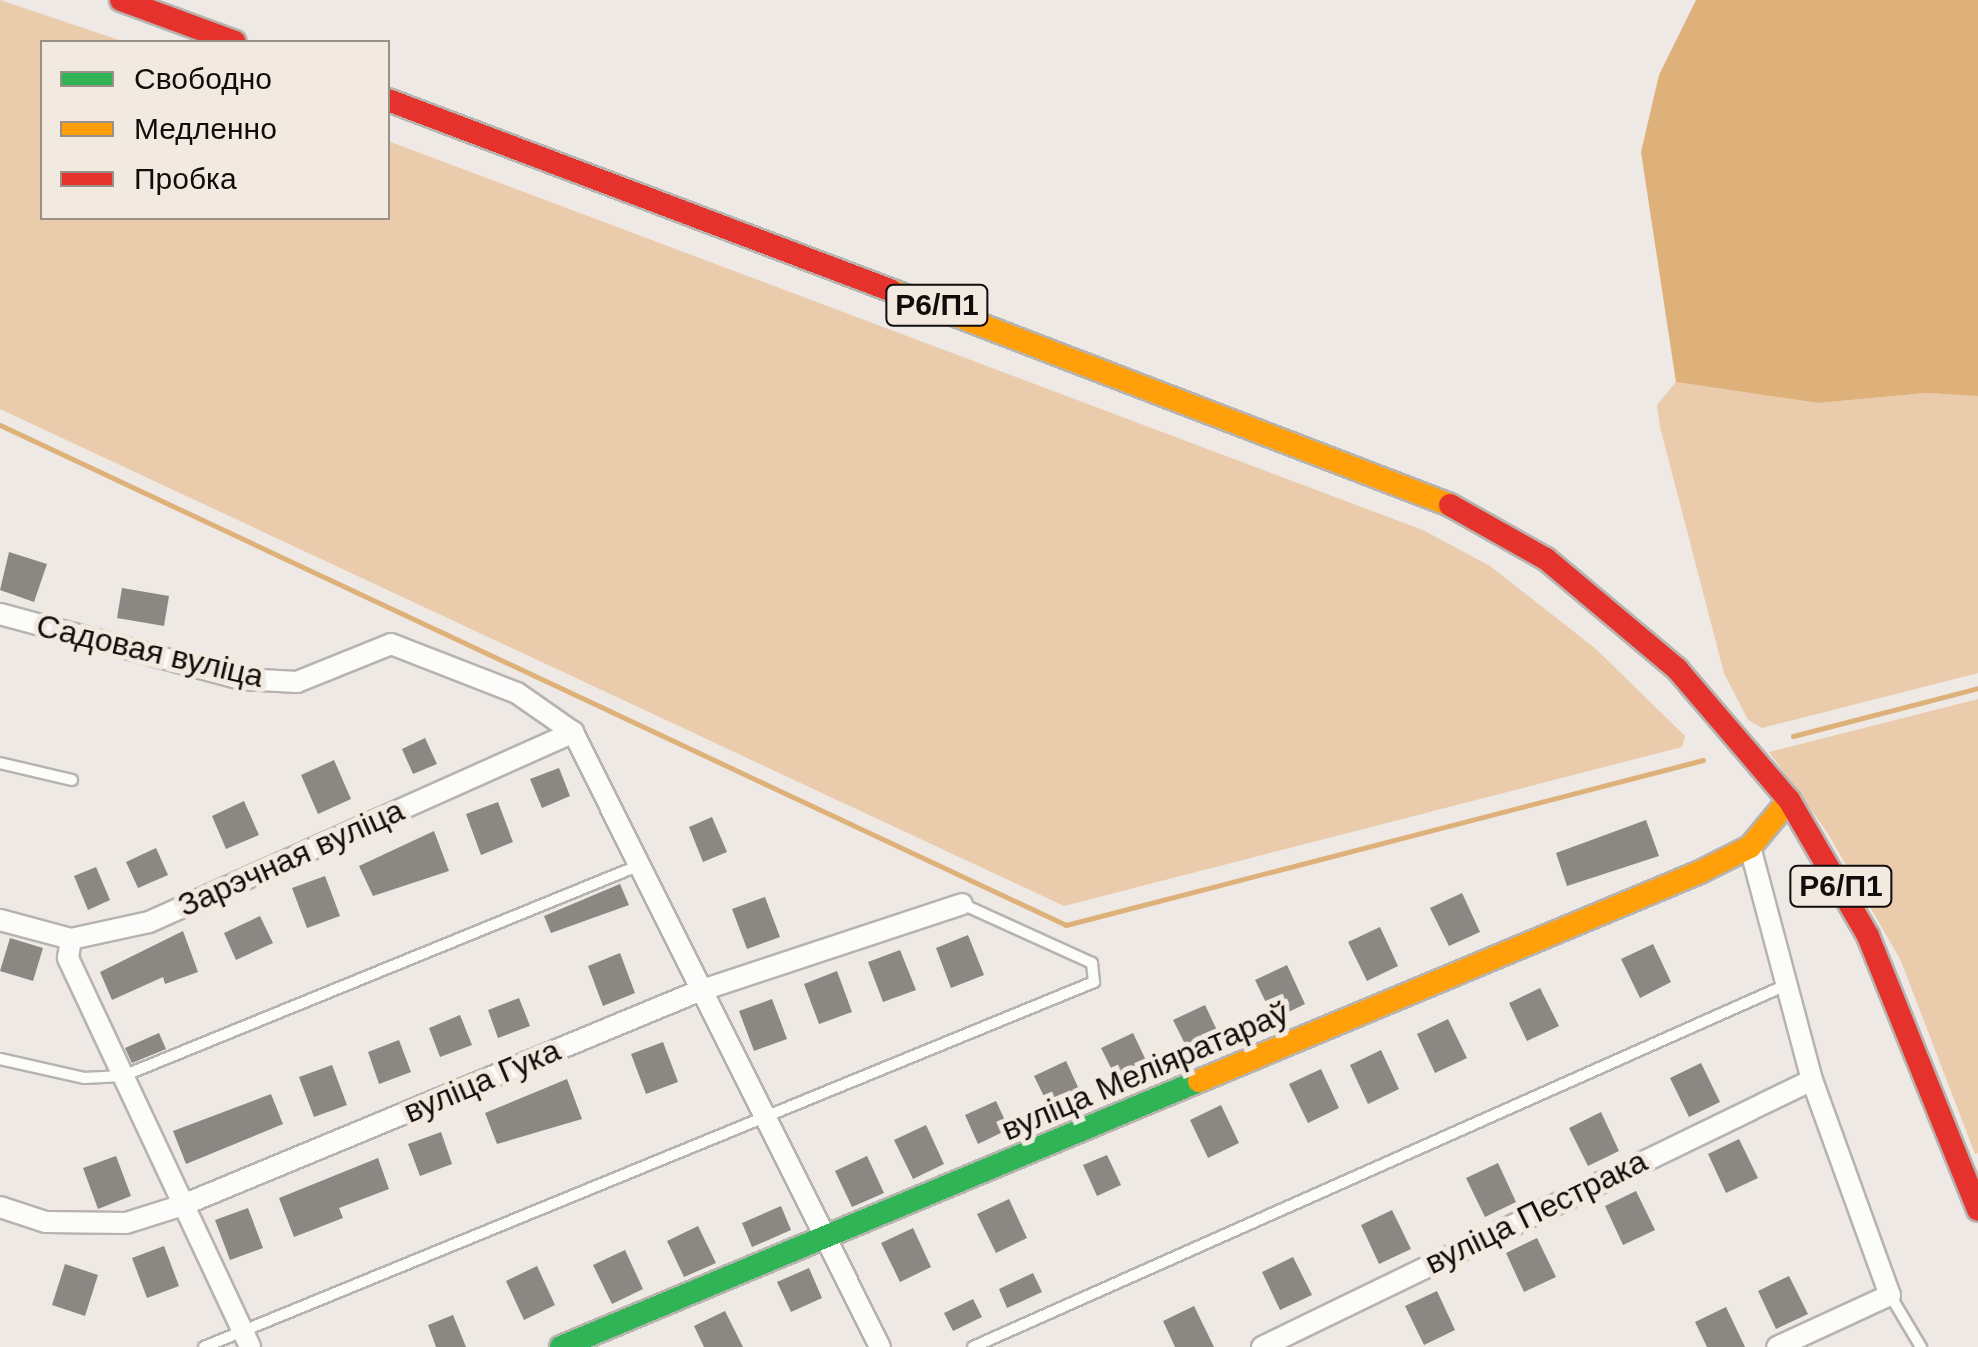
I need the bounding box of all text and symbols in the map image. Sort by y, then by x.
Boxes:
legend [40,40,390,220]
text: Свободно [134,62,272,95]
text: Медленно [134,112,277,145]
text: Пробка [134,162,237,195]
road number: Р6/П1 [884,280,990,330]
street label: Садовая вуліца [33,606,267,696]
street label: Зарэчная вуліца [172,791,410,925]
road number: Р6/П1 [1788,861,1894,911]
street label: вуліца Меліяратараў [996,993,1294,1149]
street label: вуліца Гука [398,1031,566,1131]
street label: вуліца Пестрака [1419,1142,1653,1282]

